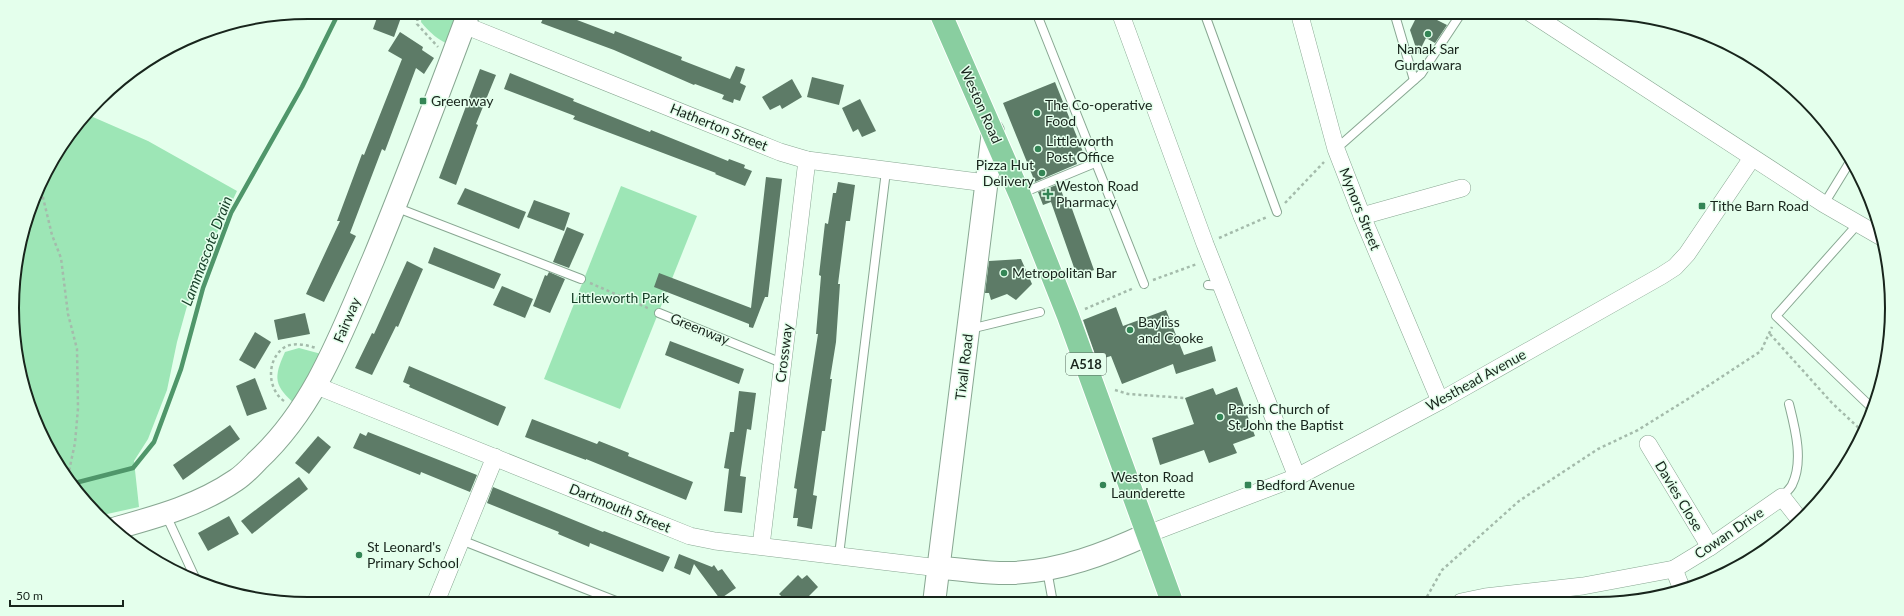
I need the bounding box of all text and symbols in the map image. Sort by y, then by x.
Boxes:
marker: Nanak Sar Gurdawara [1423,29,1433,39]
place label: Nanak Sar Gurdawara [1394,40,1462,73]
street label: Weston Road [957,64,1006,146]
place label: Greenway [431,92,494,109]
marker: Greenway [418,96,428,106]
place label: The Co-operative Food [1045,96,1152,129]
street label: Hatherton Street [668,99,771,154]
marker: The Co-operative Food [1032,108,1042,118]
place label: Littleworth Post Office [1046,132,1114,165]
marker: Littleworth Post Office [1033,144,1043,154]
place label: Pizza Hut Delivery [976,156,1035,189]
street label: Mynors Street [1336,165,1385,253]
marker: Pizza Hut Delivery [1037,168,1047,178]
place label: Weston Road Pharmacy [1056,177,1139,210]
marker: Weston Road Pharmacy [1043,189,1053,199]
water label: Lammascote Drain [177,193,235,308]
place label: Tithe Barn Road [1710,197,1809,214]
marker: Tithe Barn Road [1697,201,1707,211]
place label: Metropolitan Bar [1012,264,1117,281]
marker: Metropolitan Bar [999,268,1009,278]
park label: Littleworth Park [571,289,670,306]
street label: Fairway [329,294,364,345]
street label: Greenway [668,309,733,348]
place label: Bayliss and Cooke [1138,313,1203,346]
street label: Crossway [771,322,796,383]
marker: Bayliss and Cooke [1125,325,1135,335]
street label: Tixall Road [951,333,976,401]
street label: Westhead Avenue [1423,345,1529,414]
road number: A518 [1066,353,1106,375]
place label: Parish Church of St John the Baptist [1228,400,1343,433]
marker: Parish Church of St John the Baptist [1215,412,1225,422]
street label: Davies Close [1652,458,1707,534]
place label: Weston Road Launderette [1111,468,1194,501]
place label: Bedford Avenue [1256,476,1355,493]
street label: Dartmouth Street [567,479,673,536]
marker: Weston Road Launderette [1098,480,1108,490]
marker: Bedford Avenue [1243,480,1253,490]
street label: Cowan Drive [1691,503,1767,562]
place label: St Leonard's Primary School [367,538,459,571]
marker: St Leonard's Primary School [354,550,364,560]
scale bar [10,582,123,608]
text: 50 m [16,588,43,603]

